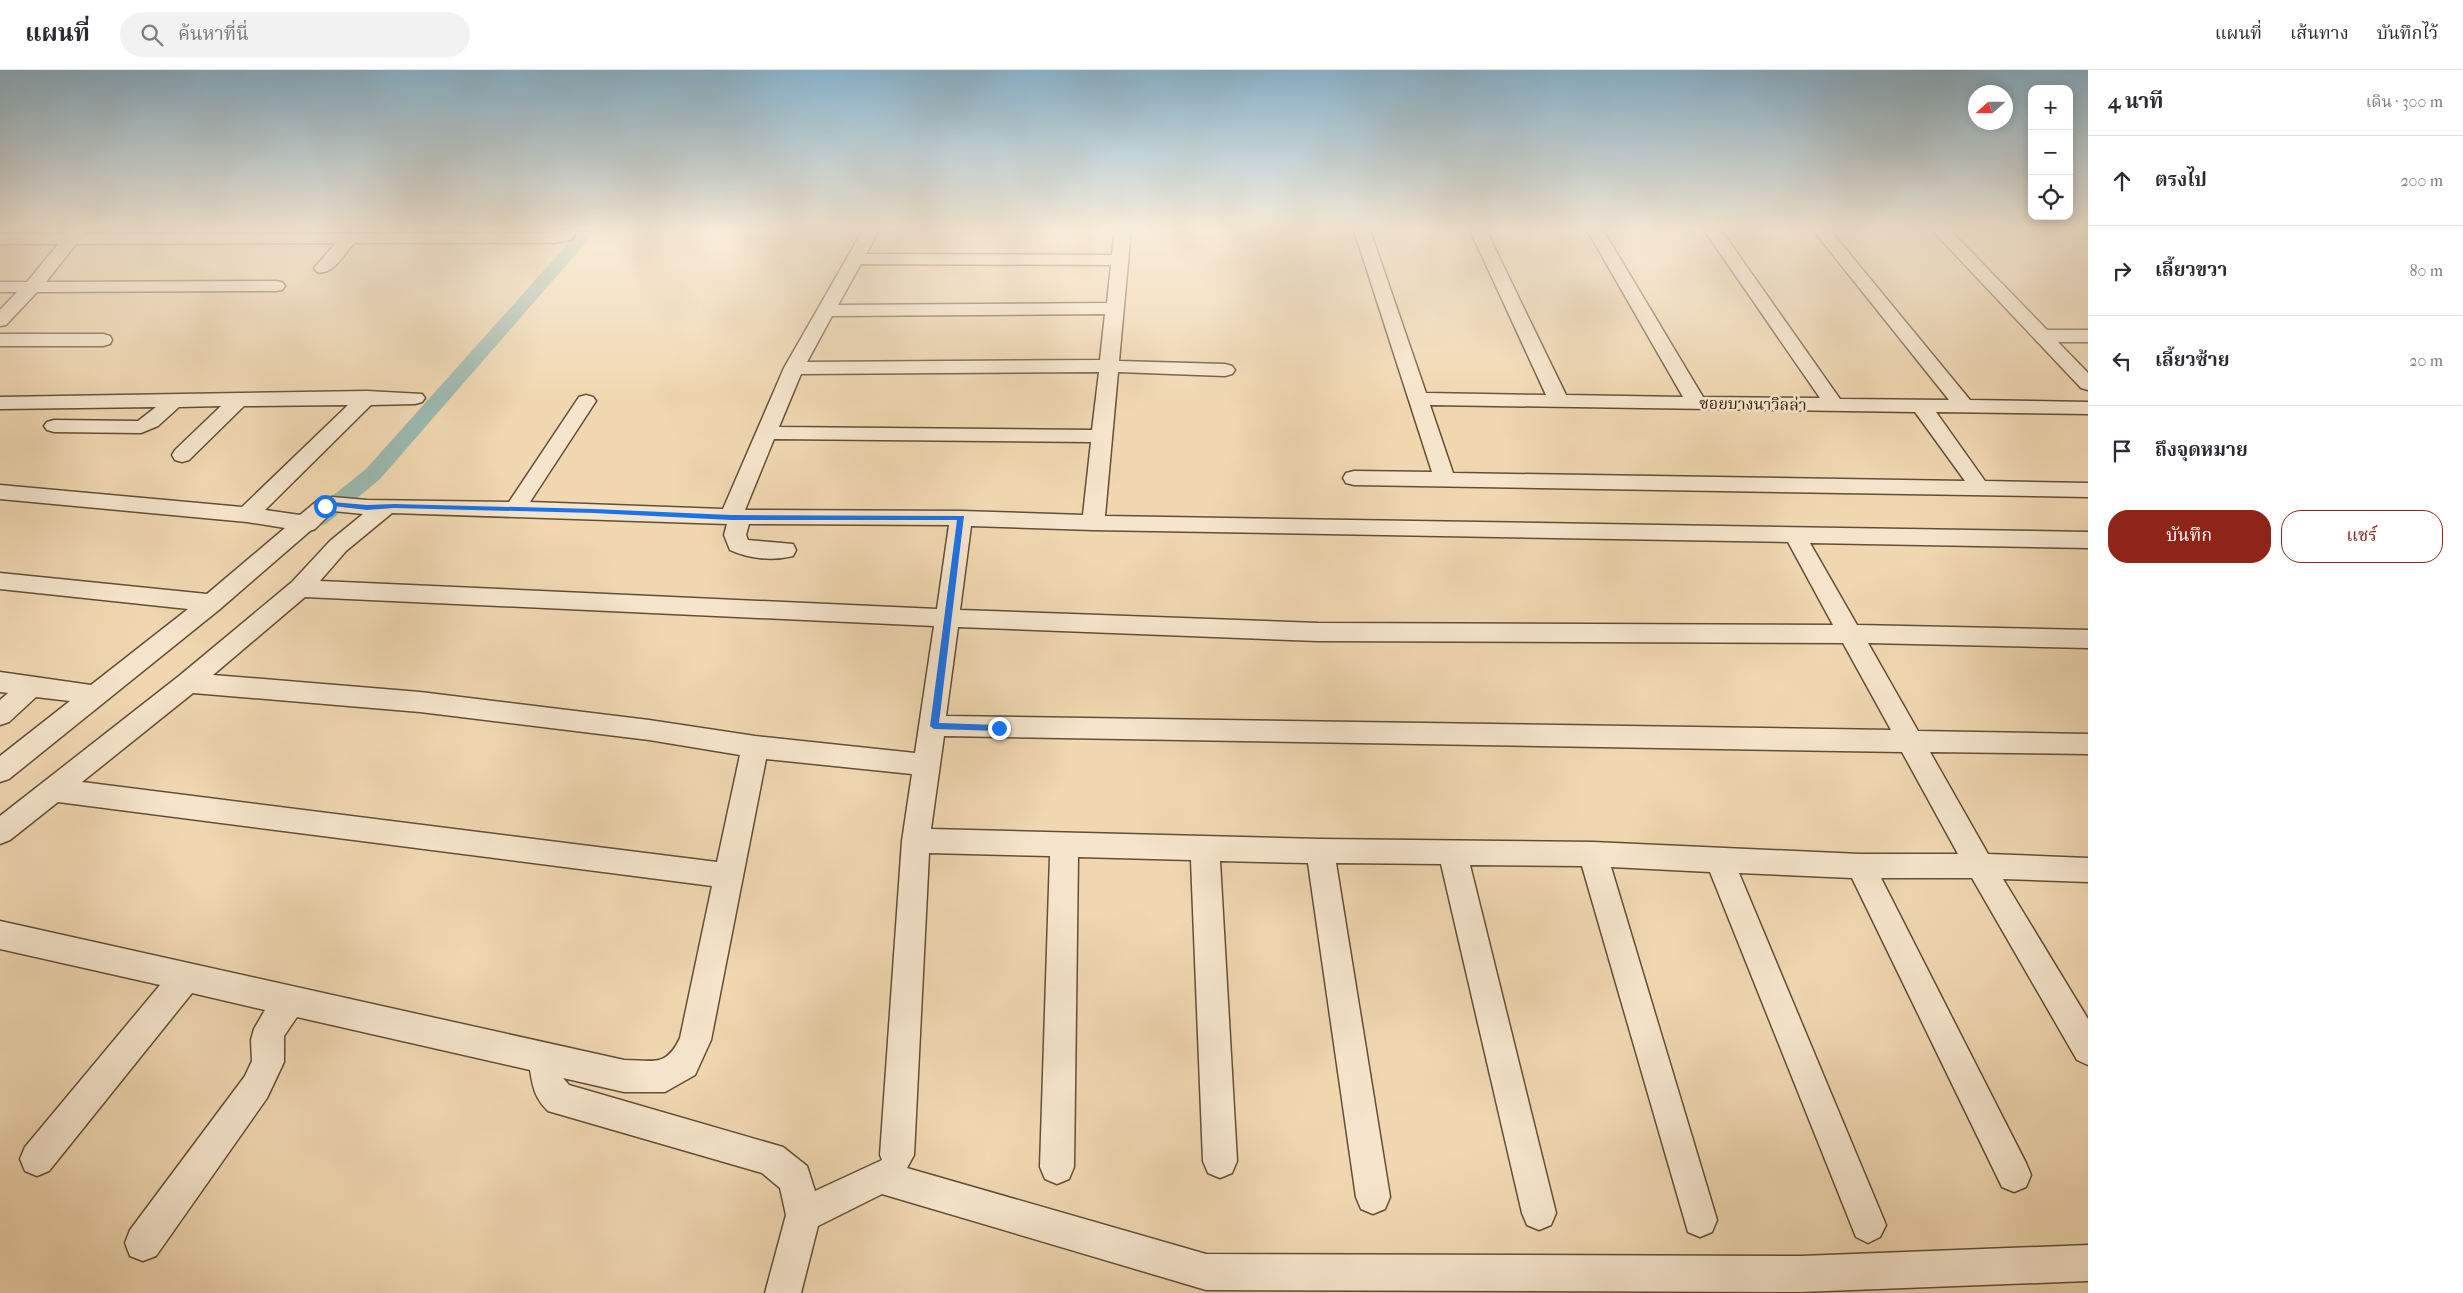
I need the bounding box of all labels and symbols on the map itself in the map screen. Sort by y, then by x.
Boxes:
north arrow [1968,85,2013,130]
street label: ซอยบางนาวิลล่า [1699,394,1807,414]
route start [314,495,337,518]
route end [988,717,1011,740]

